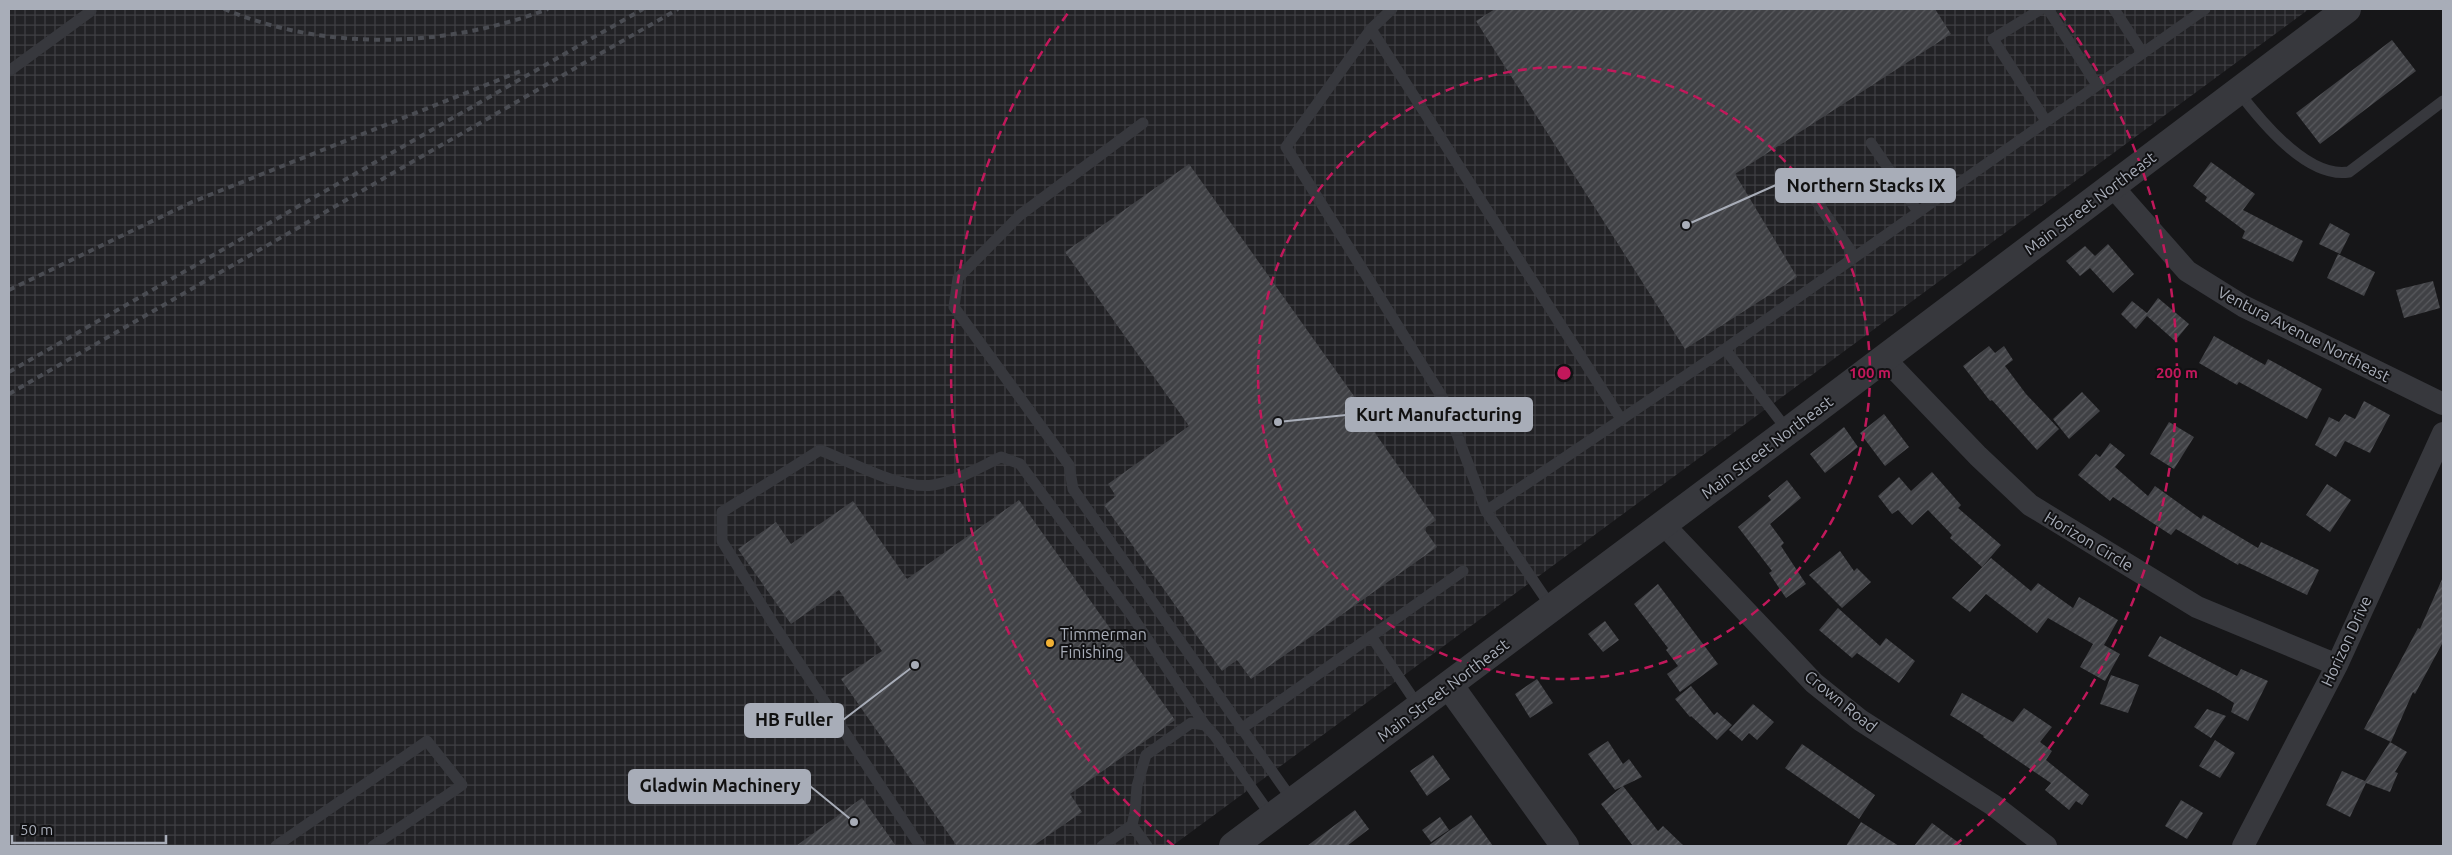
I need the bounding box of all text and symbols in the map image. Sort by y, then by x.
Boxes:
street label: Main Street Northeast [2021,147,2160,258]
callout: Northern Stacks IX [1776,169,1955,202]
text: Northern Stacks IX [1787,175,1946,195]
street label: Ventura Avenue Northeast [2215,283,2394,386]
centre of rings [1555,364,1573,382]
text: 100 m [1849,364,1891,381]
text: 200 m [2156,364,2198,381]
street label: Main Street Northeast [1698,391,1837,502]
callout: Kurt Manufacturing [1346,398,1532,431]
text: Kurt Manufacturing [1356,404,1522,424]
street label: Horizon Circle [2041,508,2137,574]
street label: Horizon Drive [2317,593,2375,689]
place label: Timmerman Finishing [1060,625,1147,661]
street label: Main Street Northeast [1374,634,1513,745]
marker: Timmerman Finishing [1044,637,1056,649]
street label: Crown Road [1801,667,1881,735]
callout: HB Fuller [745,704,843,737]
text: HB Fuller [755,709,834,729]
callout: Gladwin Machinery [629,770,810,803]
text: Gladwin Machinery [639,775,801,795]
scale bar [12,812,166,844]
text: 50 m [20,821,53,838]

